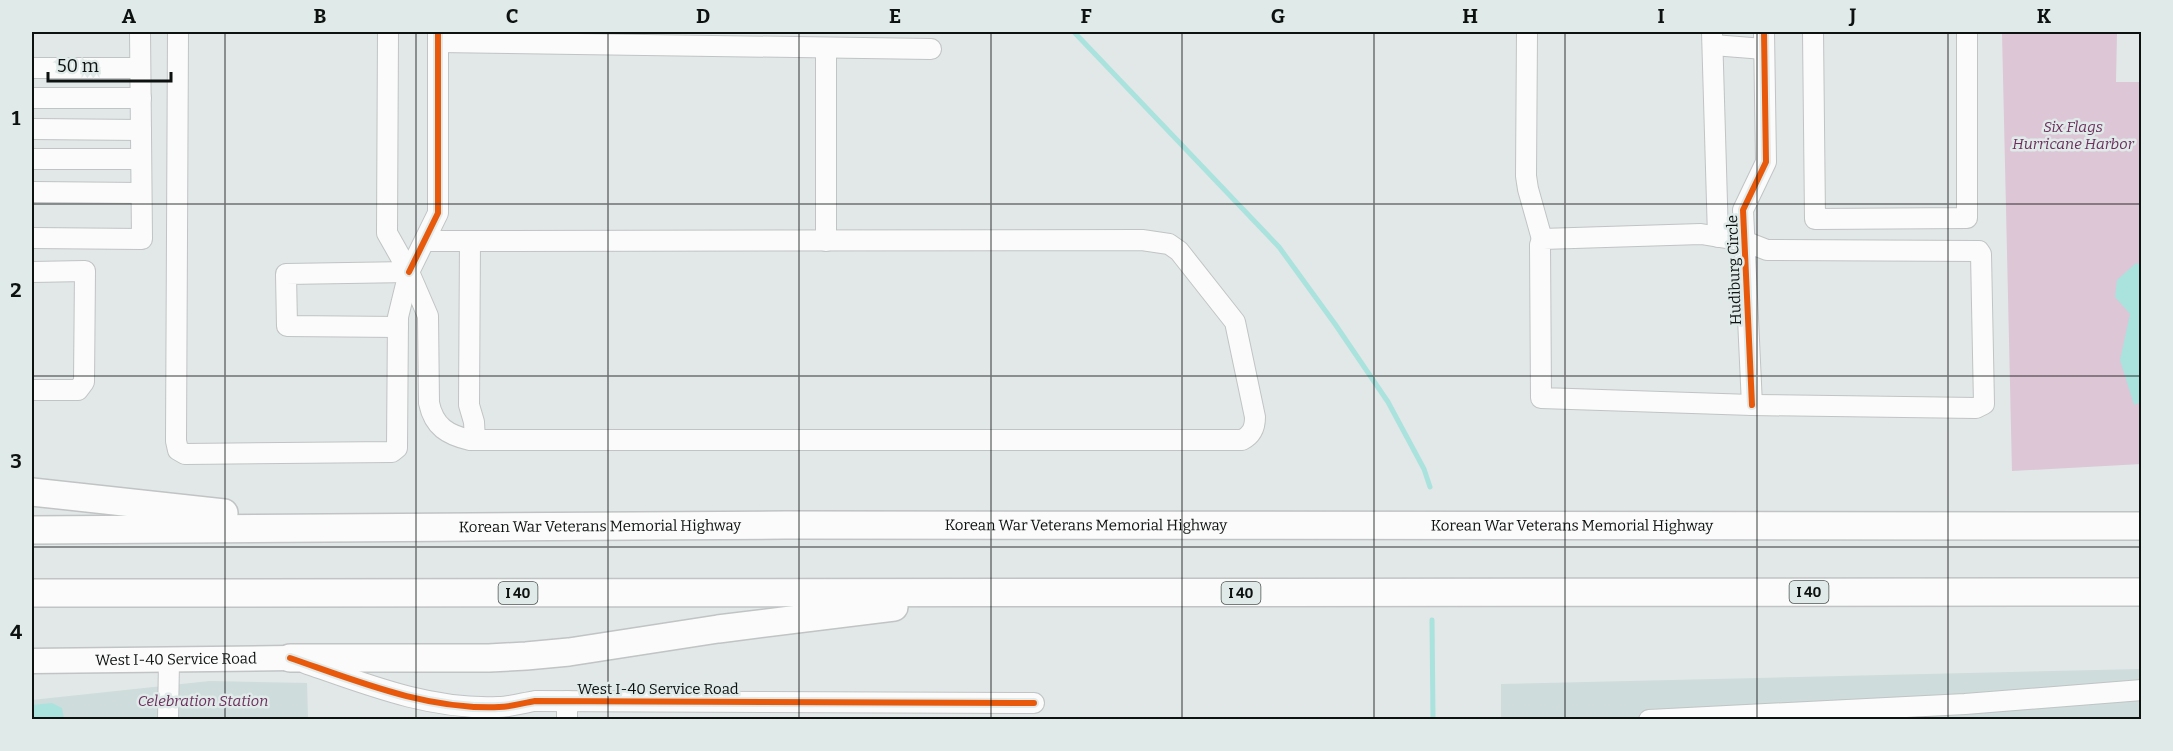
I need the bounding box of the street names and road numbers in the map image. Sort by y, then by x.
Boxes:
street label: Hudiburg Circle [1723,215,1745,325]
street label: Korean War Veterans Memorial Highway [459,516,741,536]
street label: Korean War Veterans Memorial Highway [945,516,1227,534]
street label: Korean War Veterans Memorial Highway [1431,516,1713,535]
road number: I 40 [1790,581,1828,603]
road number: I 40 [498,582,538,604]
road number: I 40 [1222,582,1260,604]
street label: West I-40 Service Road [95,649,257,669]
street label: West I-40 Service Road [577,680,739,698]

